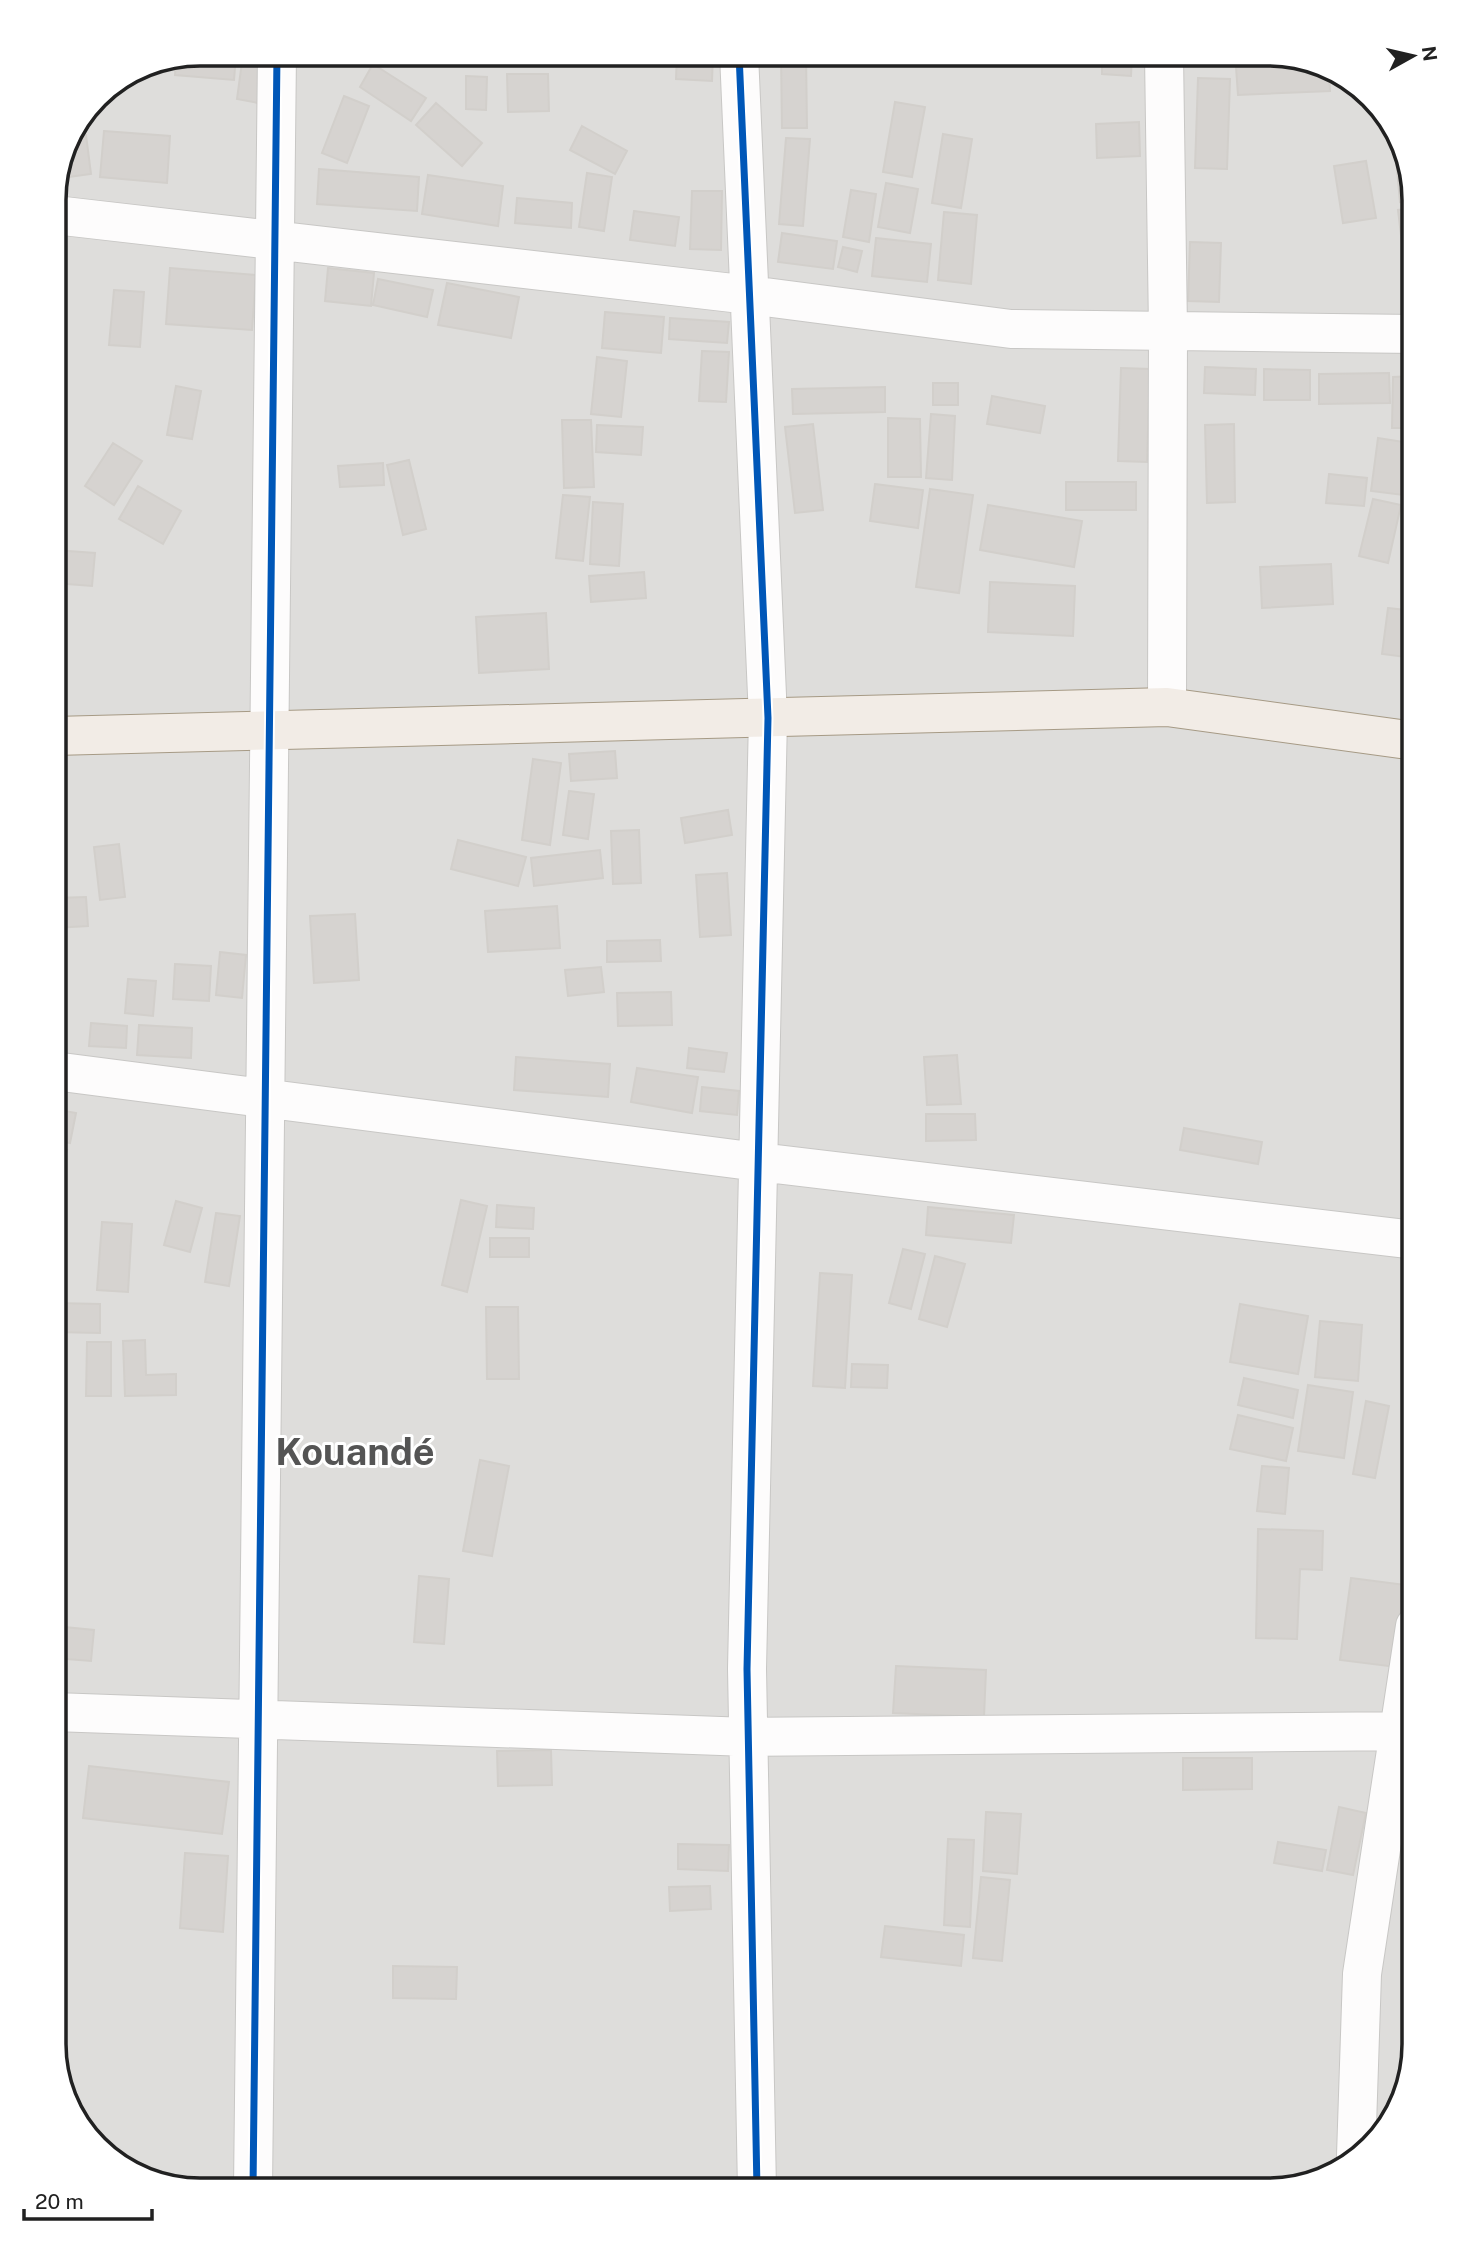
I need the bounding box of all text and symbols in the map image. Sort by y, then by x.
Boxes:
north arrow [1378,21,1448,91]
text: N [1418,45,1442,63]
district label: Kouandé [275,1429,435,1474]
scale bar [24,2178,152,2222]
text: 20 m [35,2189,84,2214]

